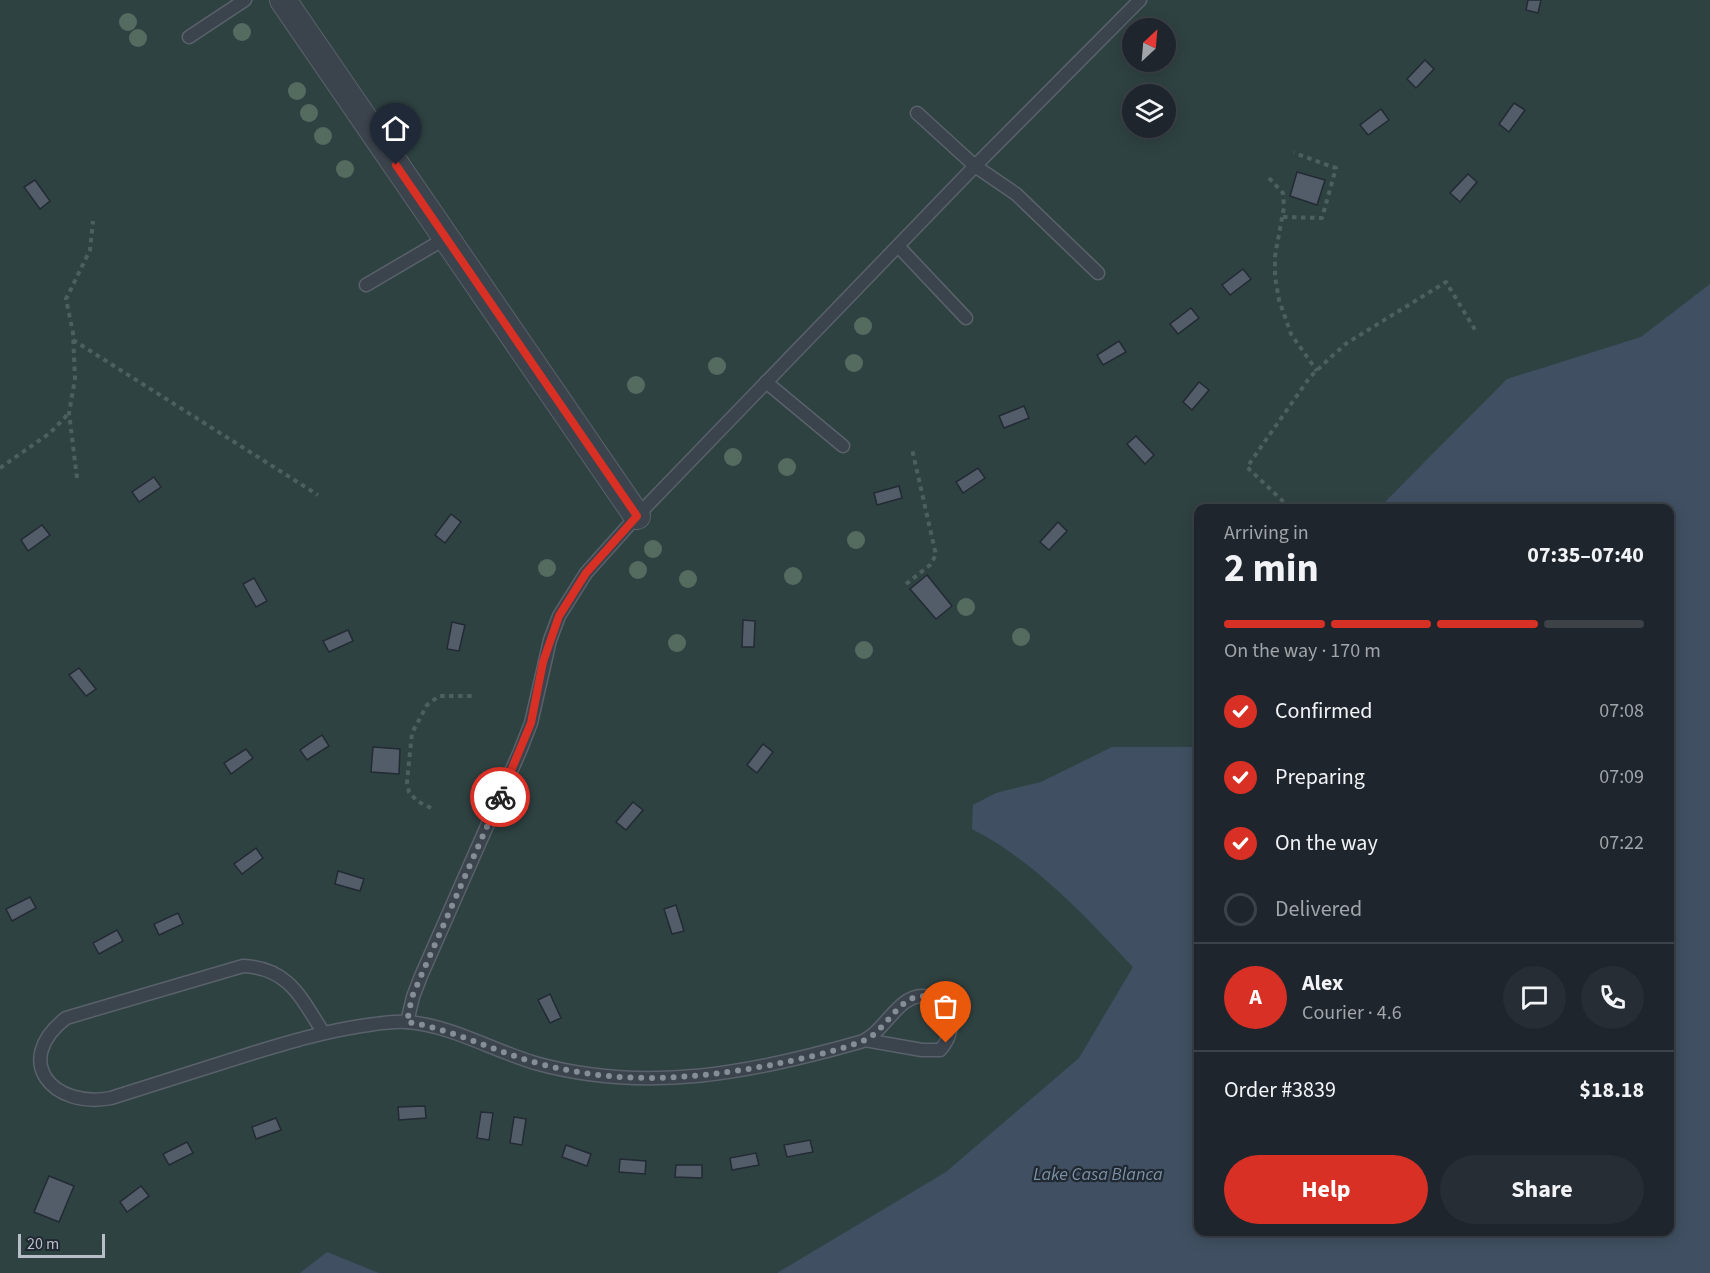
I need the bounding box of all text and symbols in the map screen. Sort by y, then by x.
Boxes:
north arrow [1122,18,1176,72]
map controls [1122,18,1176,138]
button: layers [1122,84,1176,138]
pin [370,103,421,165]
icon: home [379,112,412,145]
text: Arriving in [1224,519,1309,547]
text: 07:35–07:40 [1527,539,1644,571]
text: 2 min [1224,541,1319,597]
text: On the way · 170 m [1224,637,1381,665]
icon: check [1224,695,1257,728]
text: Confirmed [1275,695,1372,727]
text: 07:08 [1599,697,1644,725]
icon: check [1224,761,1257,794]
text: Preparing [1275,761,1365,793]
text: 07:09 [1599,763,1644,791]
courier [470,767,530,827]
icon: bike [484,781,517,814]
icon: check [1224,827,1257,860]
text: On the way [1275,827,1378,859]
text: 07:22 [1599,829,1644,857]
text: Delivered [1275,893,1362,925]
button: chat [1503,966,1566,1029]
button: phone [1581,966,1644,1029]
text: Alex [1302,967,1343,999]
pin [920,981,971,1043]
text: A [1249,981,1262,1013]
icon: bag [929,990,962,1023]
text: Courier · 4.6 [1302,999,1402,1027]
text: Order #3839 [1224,1074,1336,1106]
text: $18.18 [1579,1074,1644,1106]
button: Help [1224,1155,1428,1224]
button: Share [1440,1155,1644,1224]
water label: Lake Casa Blanca [1033,1162,1163,1187]
scale bar [18,1231,105,1258]
text: 20 m [27,1233,59,1255]

